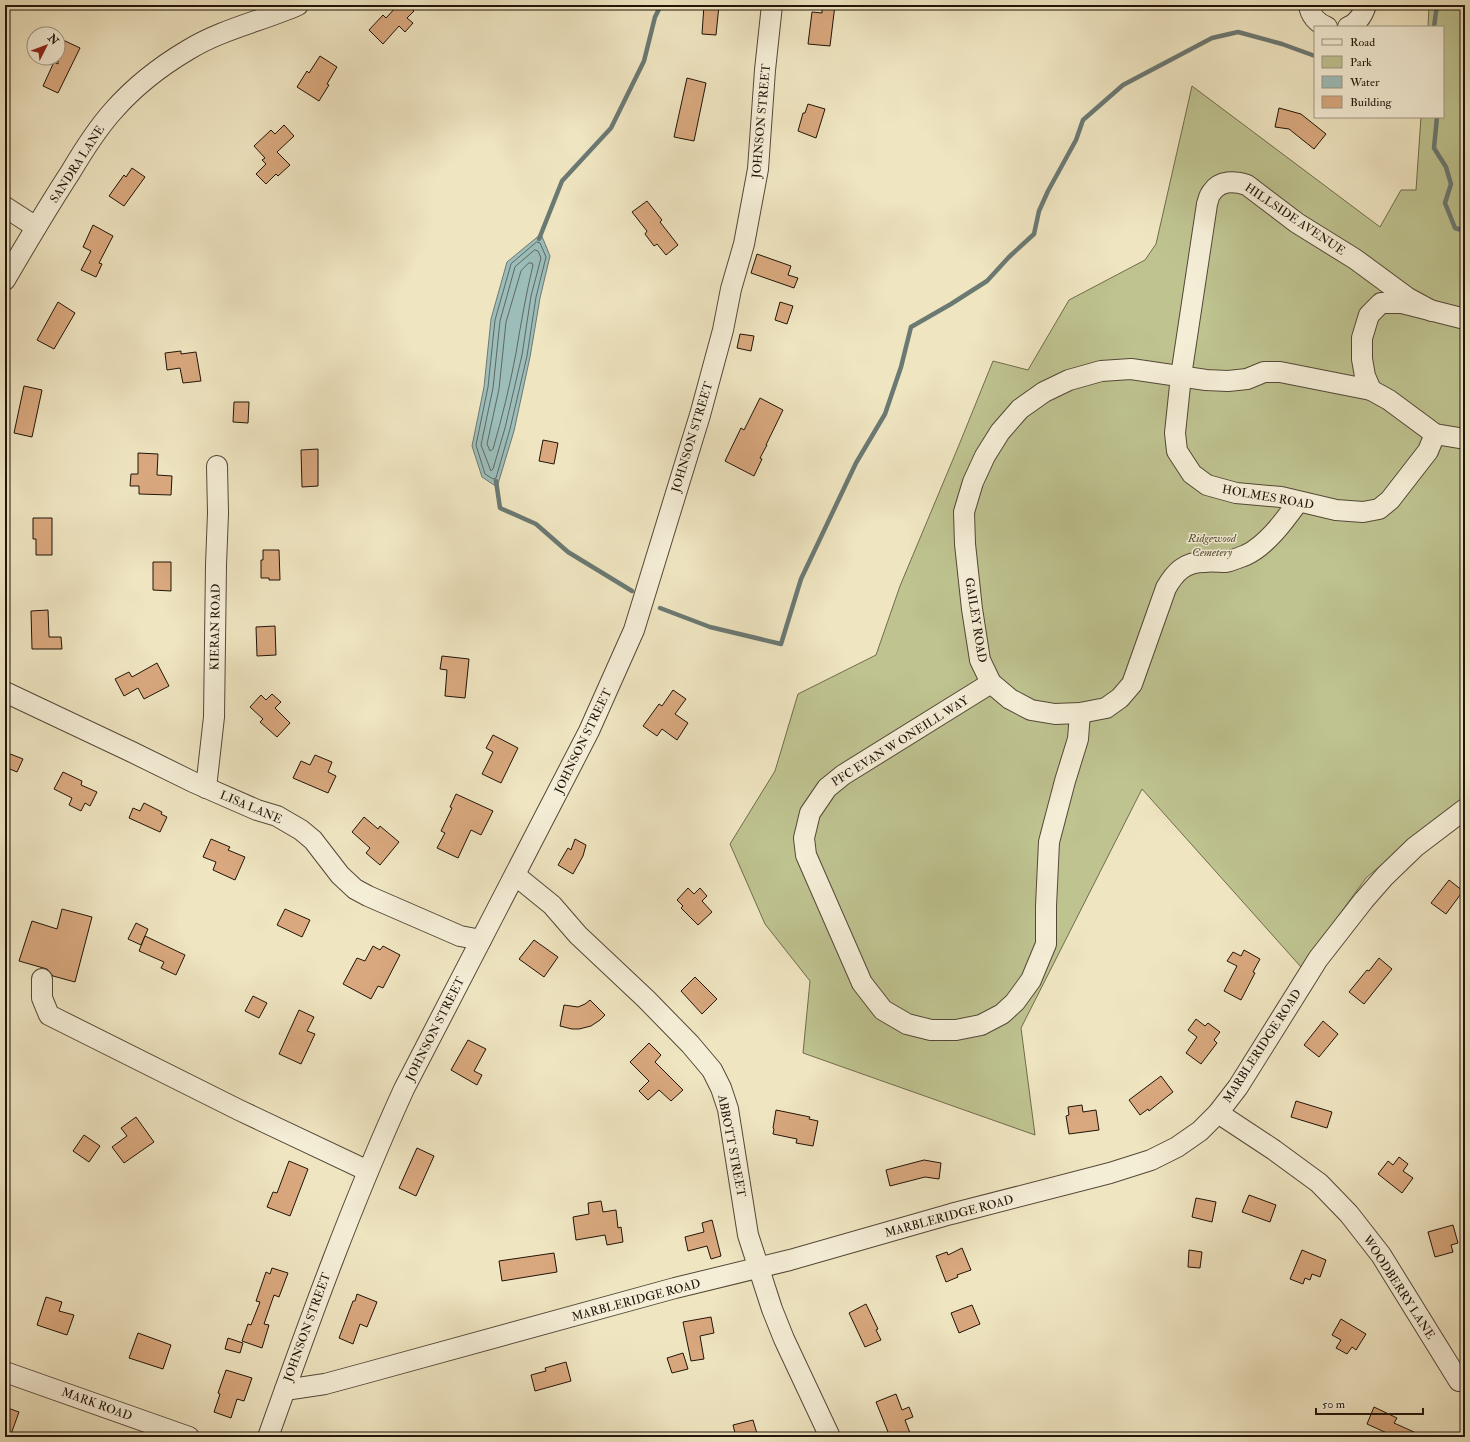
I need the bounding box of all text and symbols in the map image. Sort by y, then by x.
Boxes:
north arrow [26,26,66,66]
legend [1314,26,1444,118]
text: N [44,31,62,49]
text: Road [1350,35,1375,50]
text: Park [1350,55,1372,70]
street label: JOHNSON STREET [749,63,774,180]
text: Water [1349,75,1380,90]
text: Building [1350,95,1393,110]
street label: SANDRA LANE [47,122,108,206]
street label: HILLSIDE AVENUE [1242,180,1348,259]
street label: JOHNSON STREET [668,380,716,495]
street label: HOLMES ROAD [1221,482,1315,513]
park label: Ridgewood Cemetery [1187,531,1237,560]
street label: GAILEY ROAD [961,576,990,664]
street label: KIERAN ROAD [207,583,224,671]
street label: JOHNSON STREET [551,686,615,797]
street label: PFC EVAN W ONEILL WAY [829,693,972,790]
street label: LISA LANE [217,788,285,827]
street label: JOHNSON STREET [402,975,468,1085]
street label: MARBLERIDGE ROAD [1220,986,1305,1106]
street label: ABBOTT STREET [714,1093,749,1199]
street label: MARBLERIDGE ROAD [883,1192,1015,1241]
street label: WOODBERRY LANE [1359,1232,1438,1342]
street label: JOHNSON STREET [280,1271,334,1385]
street label: MARBLERIDGE ROAD [570,1276,702,1325]
street label: MARK ROAD [59,1385,134,1424]
scale bar [1316,1390,1423,1416]
text: 50 m [1322,1397,1346,1412]

